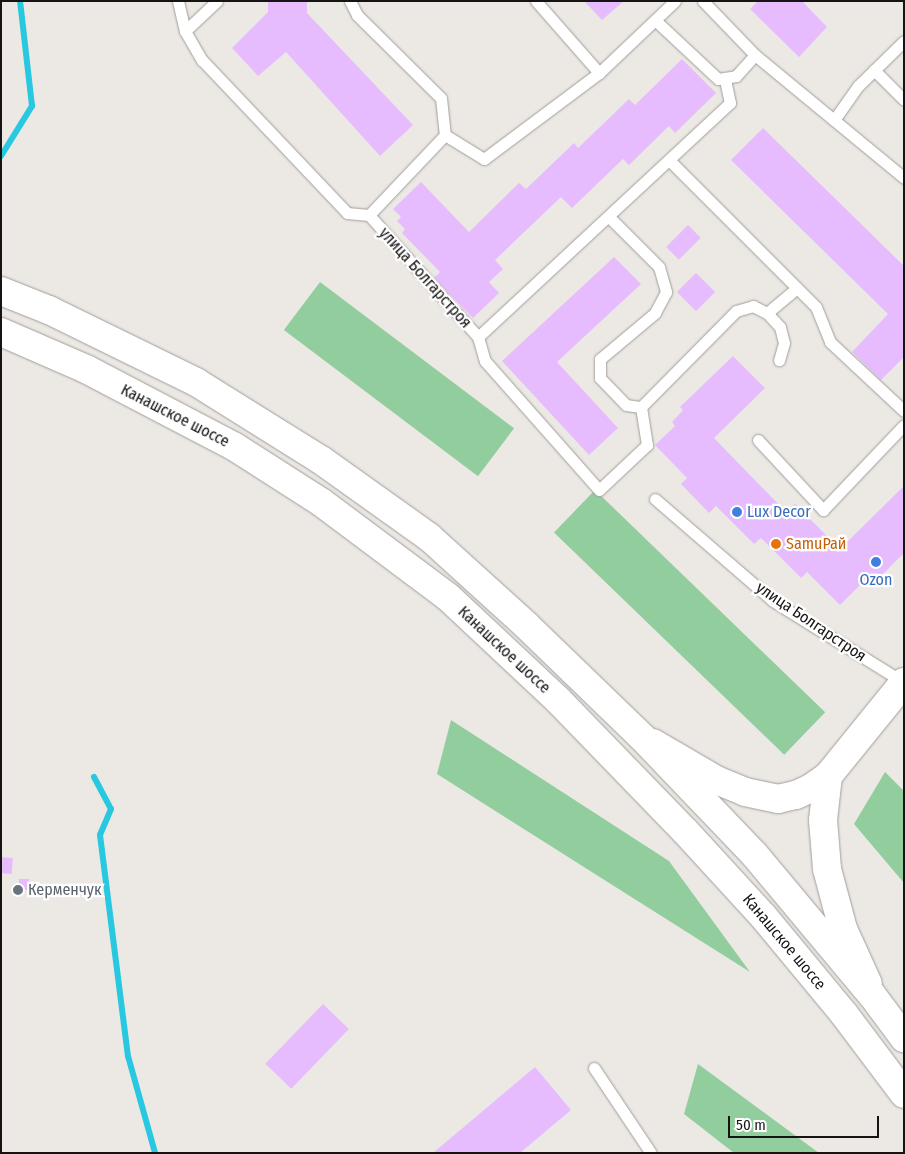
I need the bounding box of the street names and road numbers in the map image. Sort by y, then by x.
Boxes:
street label: улица Болгарстроя [375,224,475,332]
street label: Канашское шоссе [118,380,232,452]
street label: улица Болгарстроя [752,578,870,666]
street label: Канашское шоссе [454,602,554,698]
street label: Канашское шоссе [738,890,830,994]

